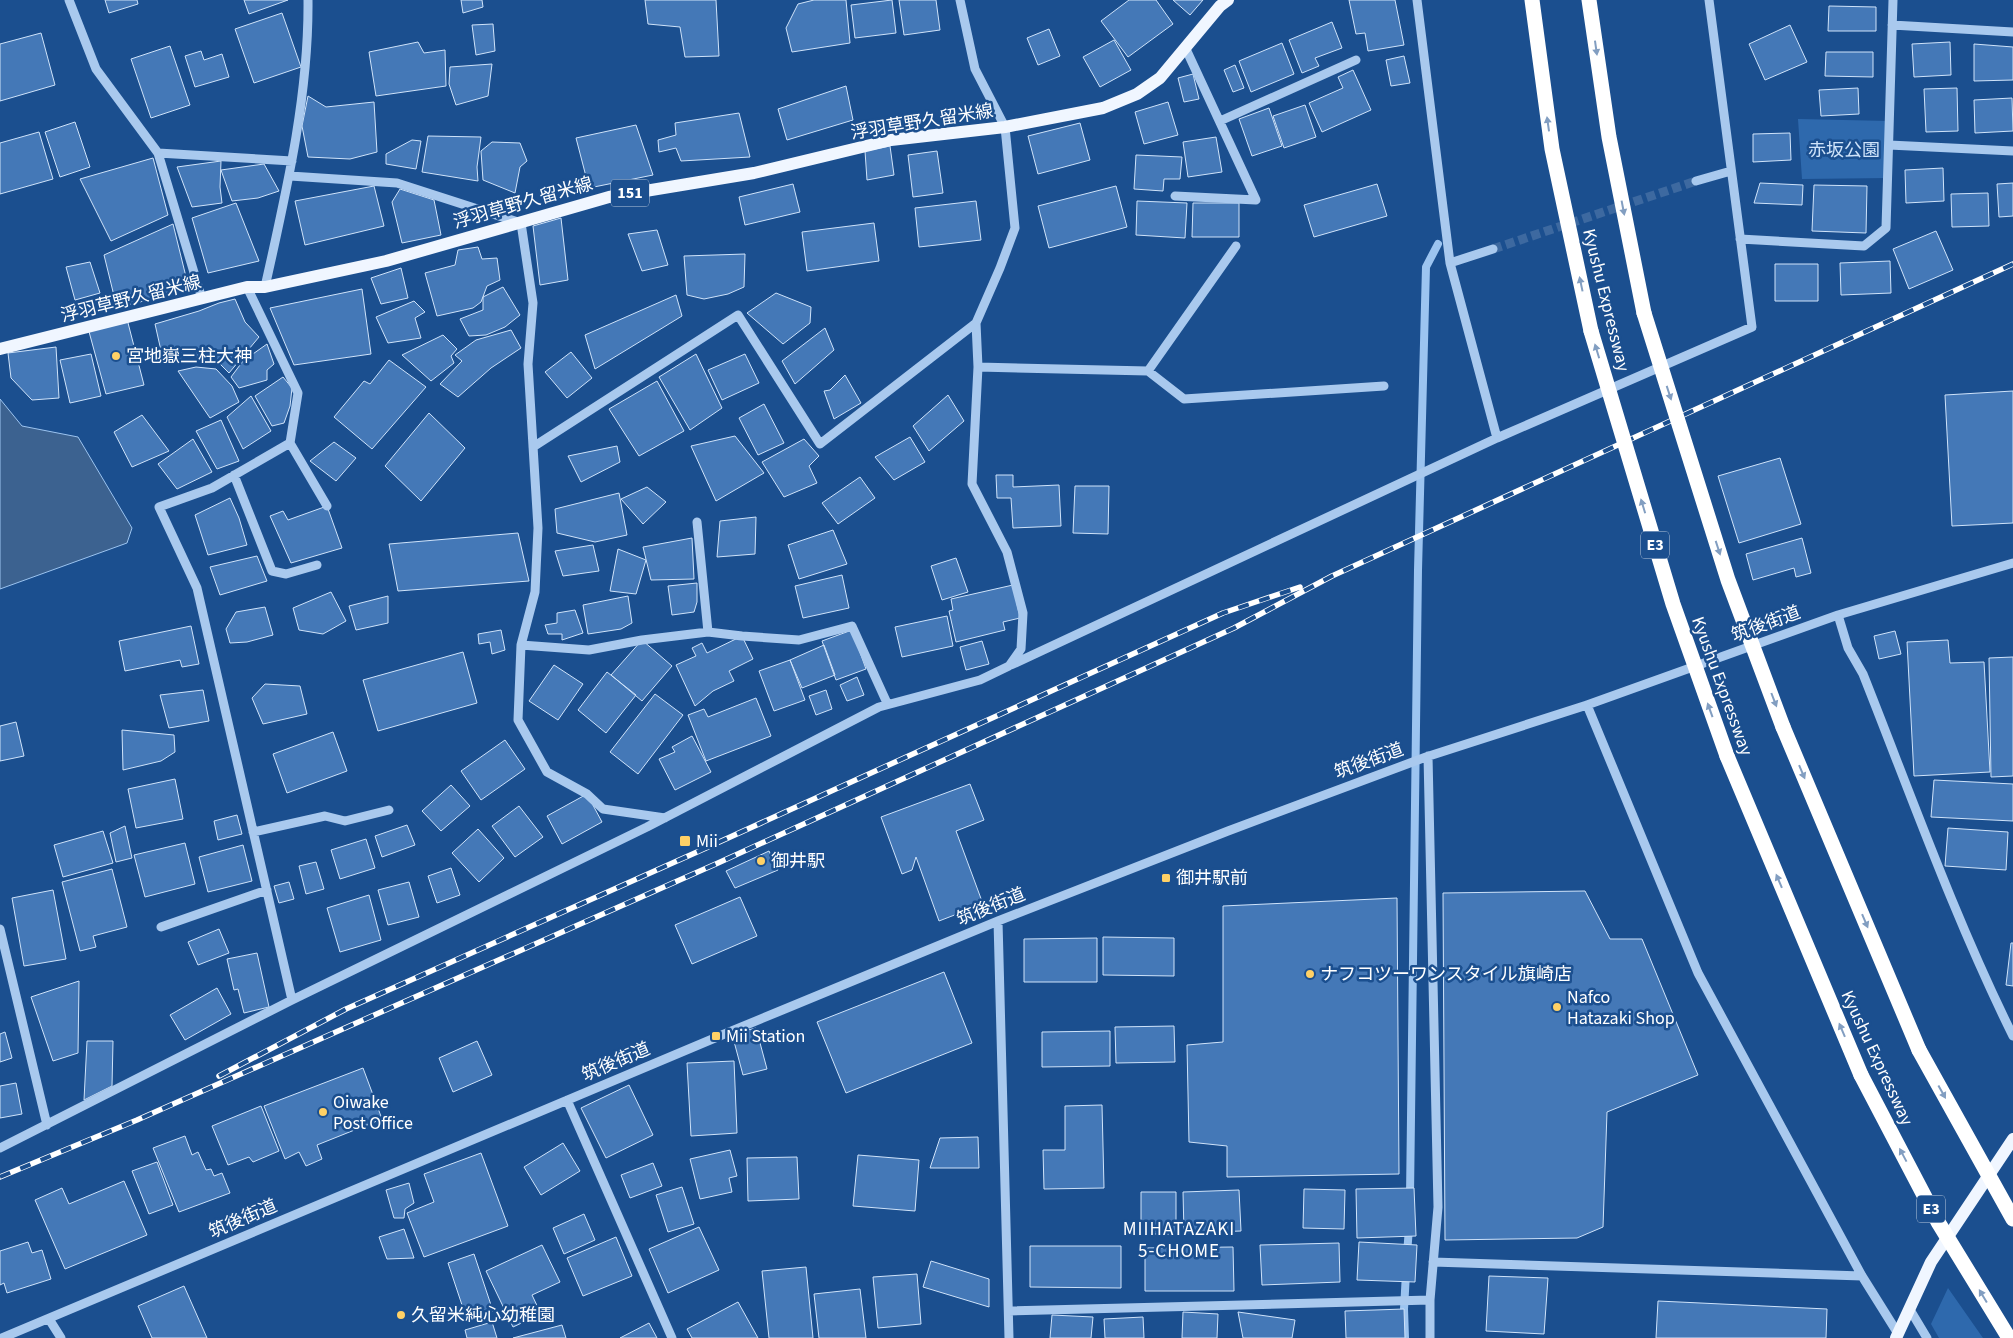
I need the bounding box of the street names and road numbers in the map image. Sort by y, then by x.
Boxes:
street label: 浮羽草野久留米線 [849,98,995,146]
street label: 浮羽草野久留米線 [450,171,596,235]
road number: 151 [611,180,649,207]
street label: Kyushu Expressway [1576,226,1636,375]
street label: 浮羽草野久留米線 [58,269,204,329]
road number: E3 [1641,532,1669,558]
street label: 筑後街道 [1728,600,1804,648]
street label: Kyushu Expressway [1685,613,1759,760]
street label: 筑後街道 [1331,737,1407,785]
street label: 筑後街道 [953,882,1029,932]
street label: Kyushu Expressway [1835,986,1919,1130]
street label: 筑後街道 [578,1036,654,1088]
street label: 筑後街道 [205,1193,281,1245]
road number: E3 [1917,1196,1945,1222]

